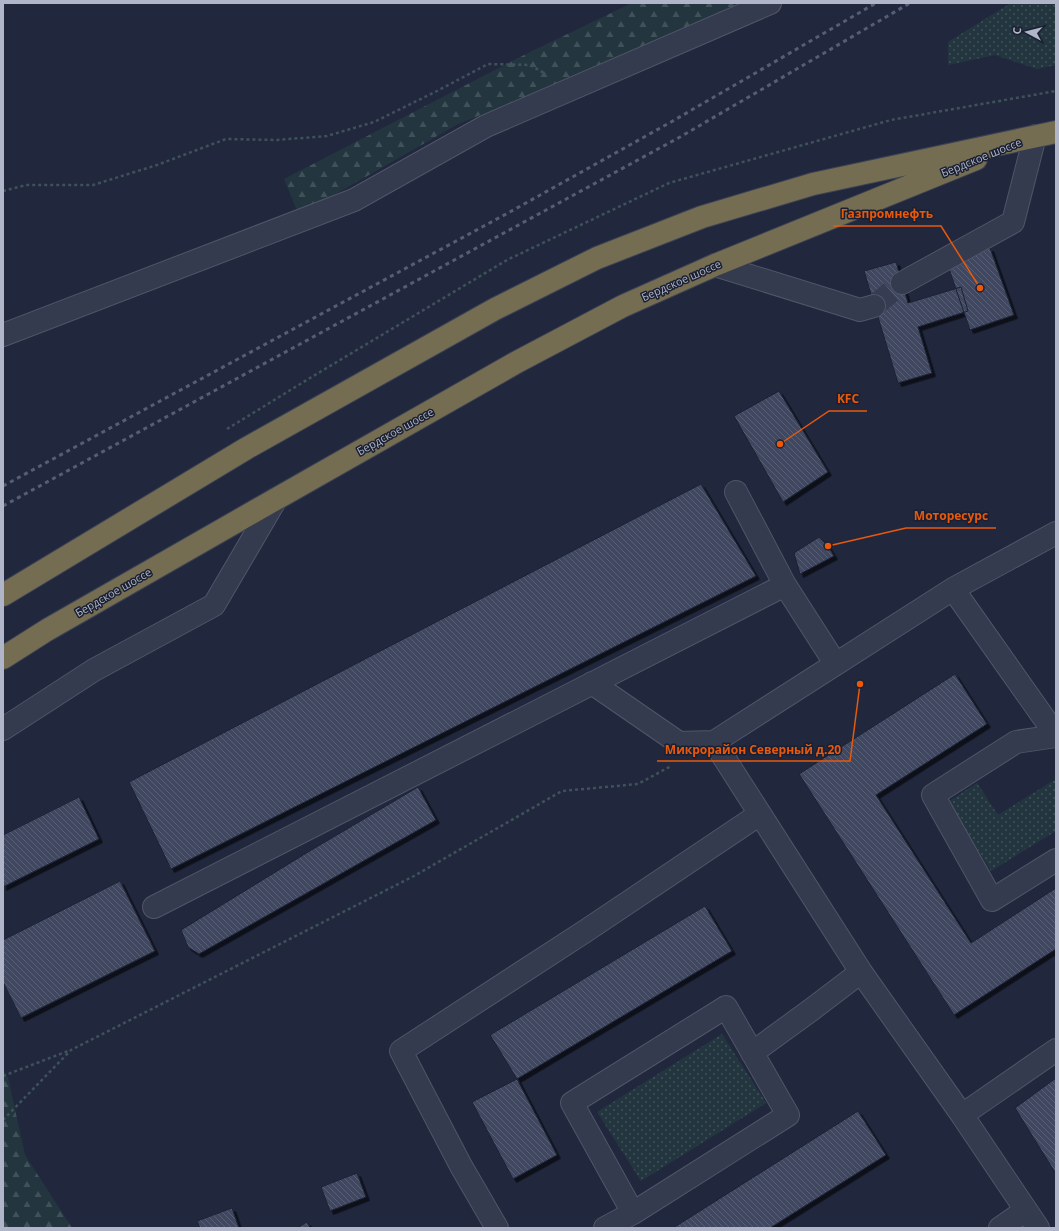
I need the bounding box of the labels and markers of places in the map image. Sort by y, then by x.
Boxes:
callout: Газпромнефть [833,202,941,226]
callout: KFC [829,387,867,411]
callout: Моторесурс [906,504,996,528]
callout: Микрорайон Северный д.20 [657,737,850,761]

